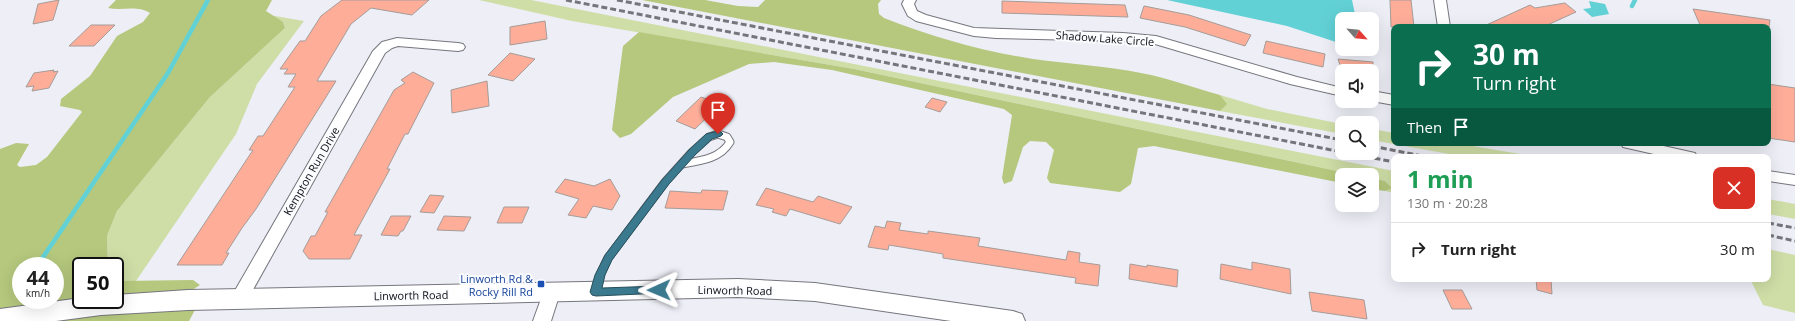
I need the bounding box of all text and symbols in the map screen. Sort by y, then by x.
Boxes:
north arrow [1335,12,1379,56]
map controls [1335,12,1379,212]
street label: Shadow Lake Circle [1055,27,1155,49]
text: 30 m [1473,35,1540,73]
icon: right [1407,40,1459,92]
button: sound [1335,64,1379,108]
text: Turn right [1473,71,1556,95]
pin [701,93,735,134]
icon: arrive [707,99,729,121]
button: search [1335,116,1379,160]
icon: arrive [1450,116,1472,138]
text: Then [1407,117,1442,137]
street label: Kempton Run Drive [279,124,343,218]
text: 1 min [1407,162,1474,195]
button: close [1713,167,1755,209]
button: layers [1335,168,1379,212]
text: 130 m · 20:28 [1407,194,1488,212]
icon: right [1407,238,1429,260]
text: Turn right [1441,239,1516,259]
text: 30 m [1720,239,1755,259]
speed limit sign: 50 [72,257,124,309]
text: 44 [27,264,49,291]
position arrow [638,269,680,311]
place label: Linworth Rd & Rocky Rill Rd [460,271,533,299]
marker: Linworth Rd & Rocky Rill Rd [536,279,546,289]
street label: Linworth Road [698,282,772,298]
text: km/h [26,286,50,300]
street label: Linworth Road [374,287,448,303]

